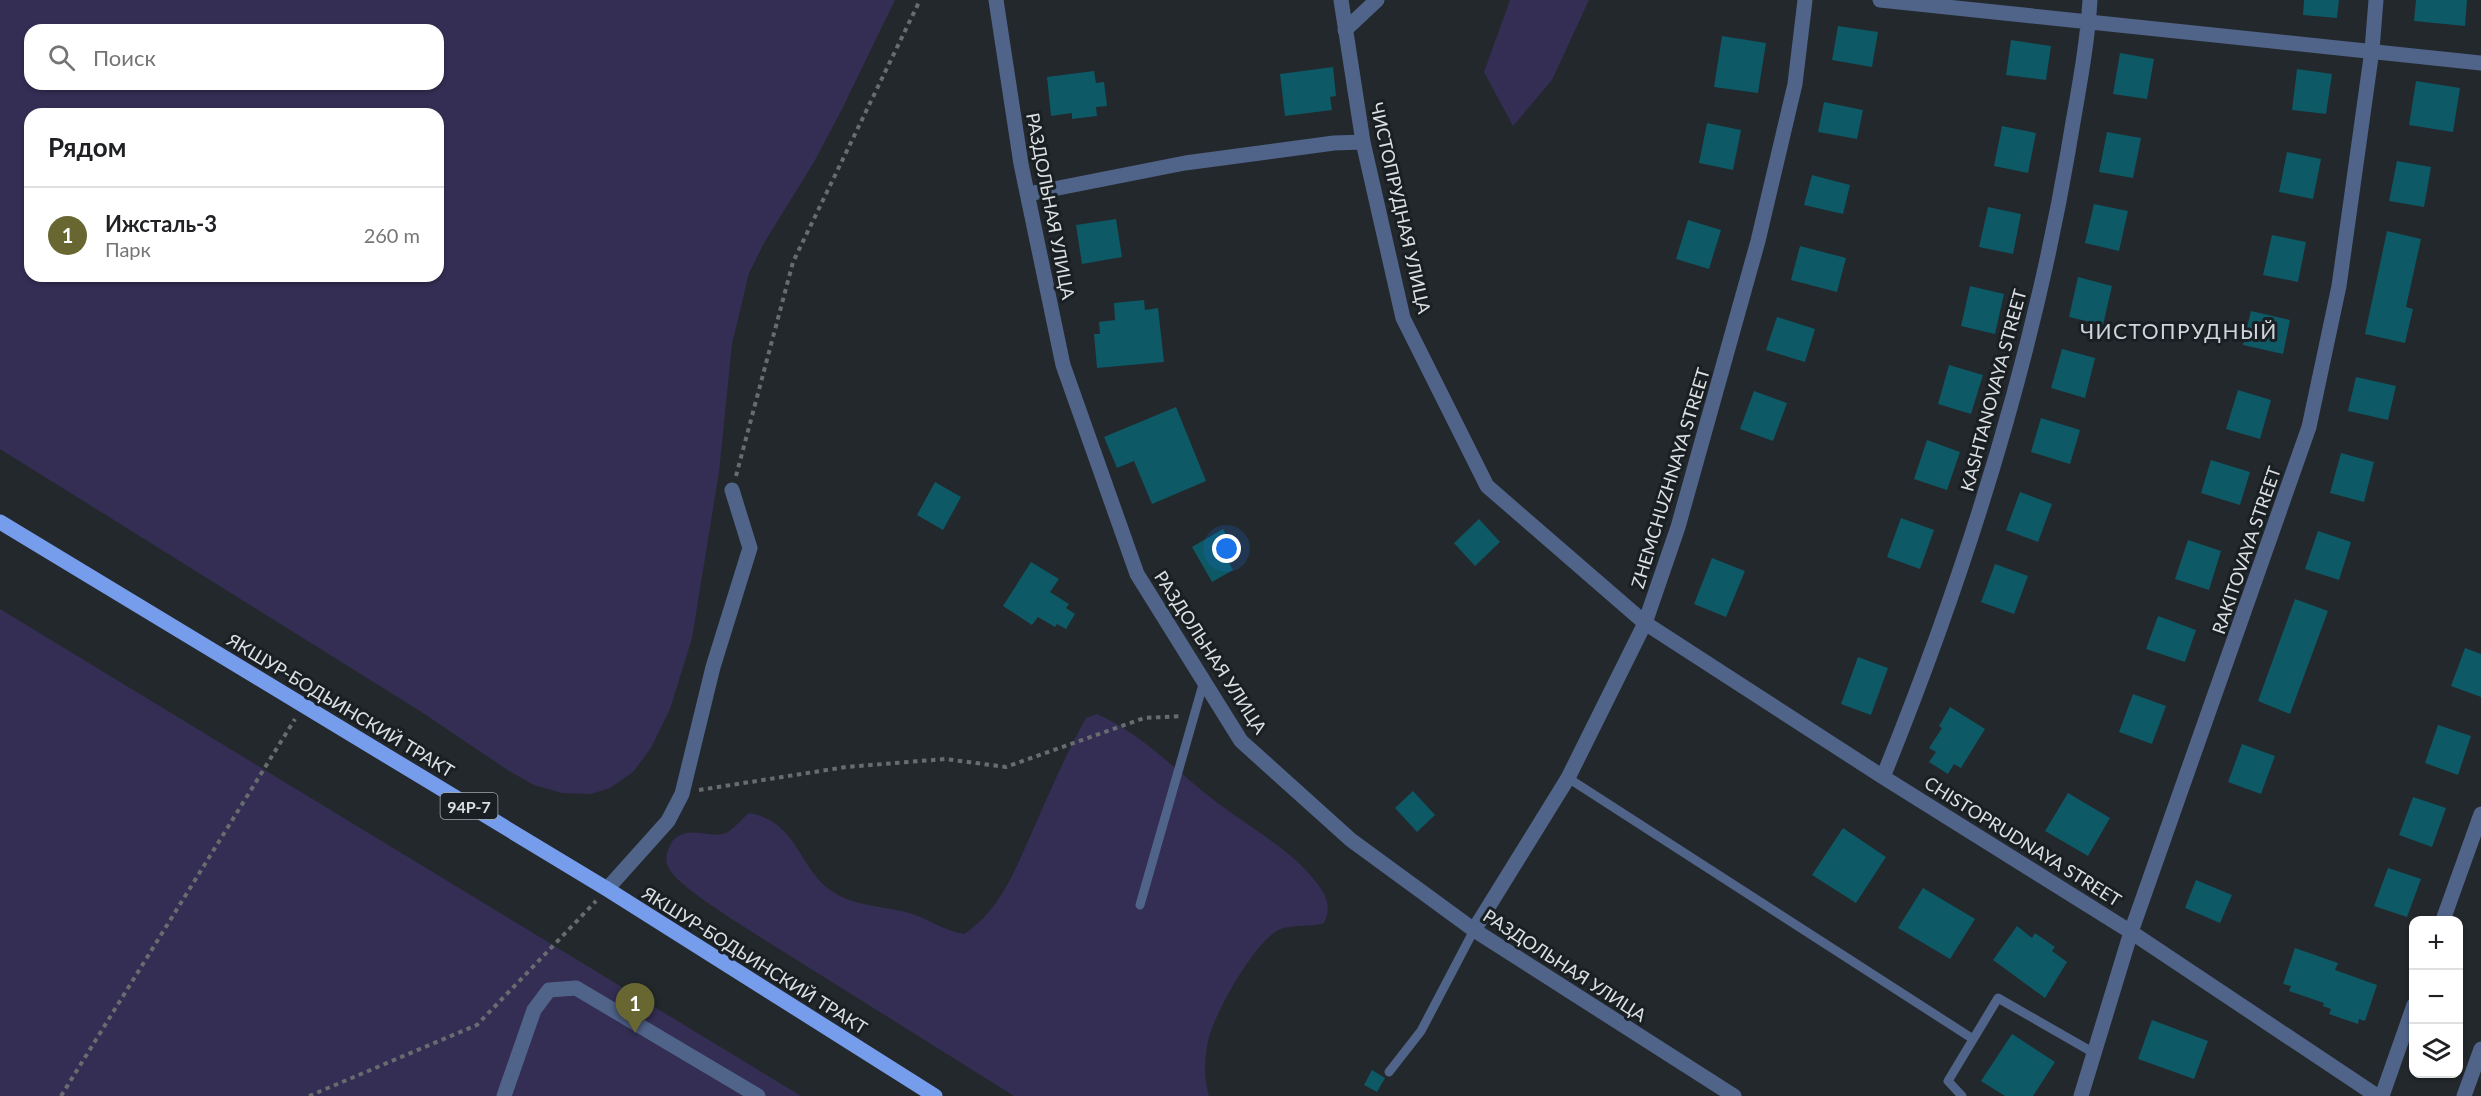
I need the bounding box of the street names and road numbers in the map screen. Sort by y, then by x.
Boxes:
street label: ЧИСТОПРУДНАЯ УЛИЦА [1366,100,1436,317]
street label: РАЗДОЛЬНАЯ УЛИЦА [1022,111,1080,302]
street label: KASHTANOVAYA STREET [1955,286,2031,493]
street label: ZHEMCHUZHNAYA STREET [1626,365,1714,591]
street label: RAKITOVAYA STREET [2207,463,2285,637]
street label: РАЗДОЛЬНАЯ УЛИЦА [1150,566,1272,738]
street label: ЯКШУР-БОДЬИНСКИЙ ТРАКТ [223,628,459,782]
street label: CHISTOPRUDNAYA STREET [1921,771,2126,911]
road number: 94Р-7 [440,793,498,819]
street label: ЯКШУР-БОДЬИНСКИЙ ТРАКТ [638,881,872,1039]
street label: РАЗДОЛЬНАЯ УЛИЦА [1479,904,1651,1026]

